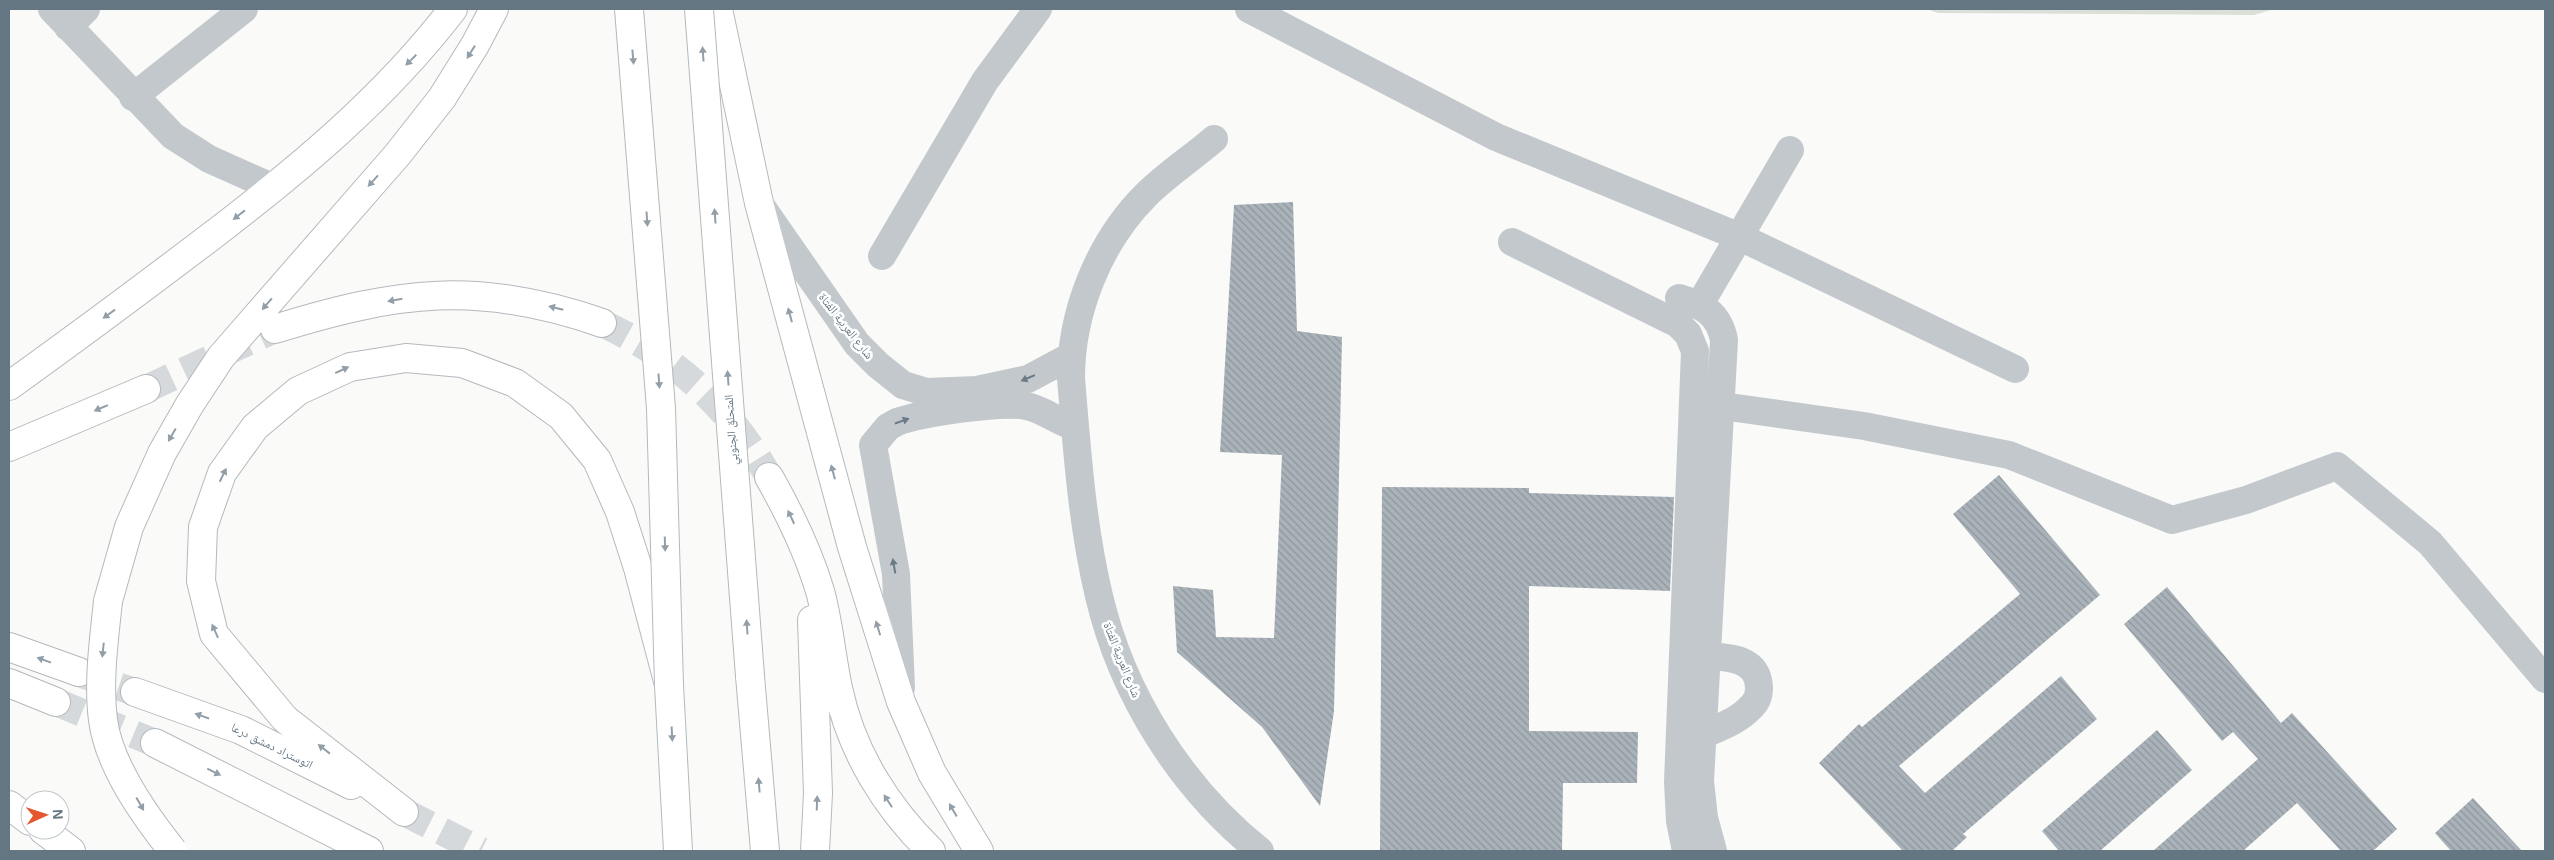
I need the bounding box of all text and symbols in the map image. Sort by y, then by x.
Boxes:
one-way arrow [467,45,476,59]
one-way arrow [698,46,706,62]
one-way arrow [630,50,638,66]
one-way arrow [405,54,417,66]
one-way arrow [368,175,379,188]
one-way arrow [711,208,719,224]
one-way arrow [232,210,245,220]
one-way arrow [643,212,651,228]
street label: شارع العربية الفتاة [815,290,876,363]
one-way arrow [387,296,403,304]
one-way arrow [261,298,273,310]
one-way arrow [548,304,563,312]
one-way arrow [785,308,793,323]
one-way arrow [103,309,116,319]
one-way arrow [335,366,349,374]
one-way arrow [723,370,731,386]
one-way arrow [655,374,663,390]
one-way arrow [1020,374,1035,382]
street label: المتحلق الجنوبي [722,394,743,466]
one-way arrow [94,404,108,412]
one-way arrow [895,417,910,424]
one-way arrow [167,428,176,442]
one-way arrow [828,465,836,480]
one-way arrow [219,468,227,482]
one-way arrow [787,510,795,524]
one-way arrow [661,536,669,552]
one-way arrow [890,558,898,574]
one-way arrow [742,619,750,635]
street label: شارع العربية الفتاة [1100,620,1144,700]
one-way arrow [874,621,881,636]
one-way arrow [210,624,218,638]
one-way arrow [99,642,107,658]
one-way arrow [36,656,51,664]
one-way arrow [194,712,209,720]
street label: اتوستراد دمشق درعا [229,720,315,772]
one-way arrow [668,726,676,742]
one-way arrow [318,744,331,755]
one-way arrow [207,768,222,777]
one-way arrow [755,777,763,793]
north arrow [20,790,70,840]
one-way arrow [814,794,822,810]
one-way arrow [883,794,893,808]
one-way arrow [135,797,144,810]
one-way arrow [949,803,958,817]
text: N [50,809,66,820]

